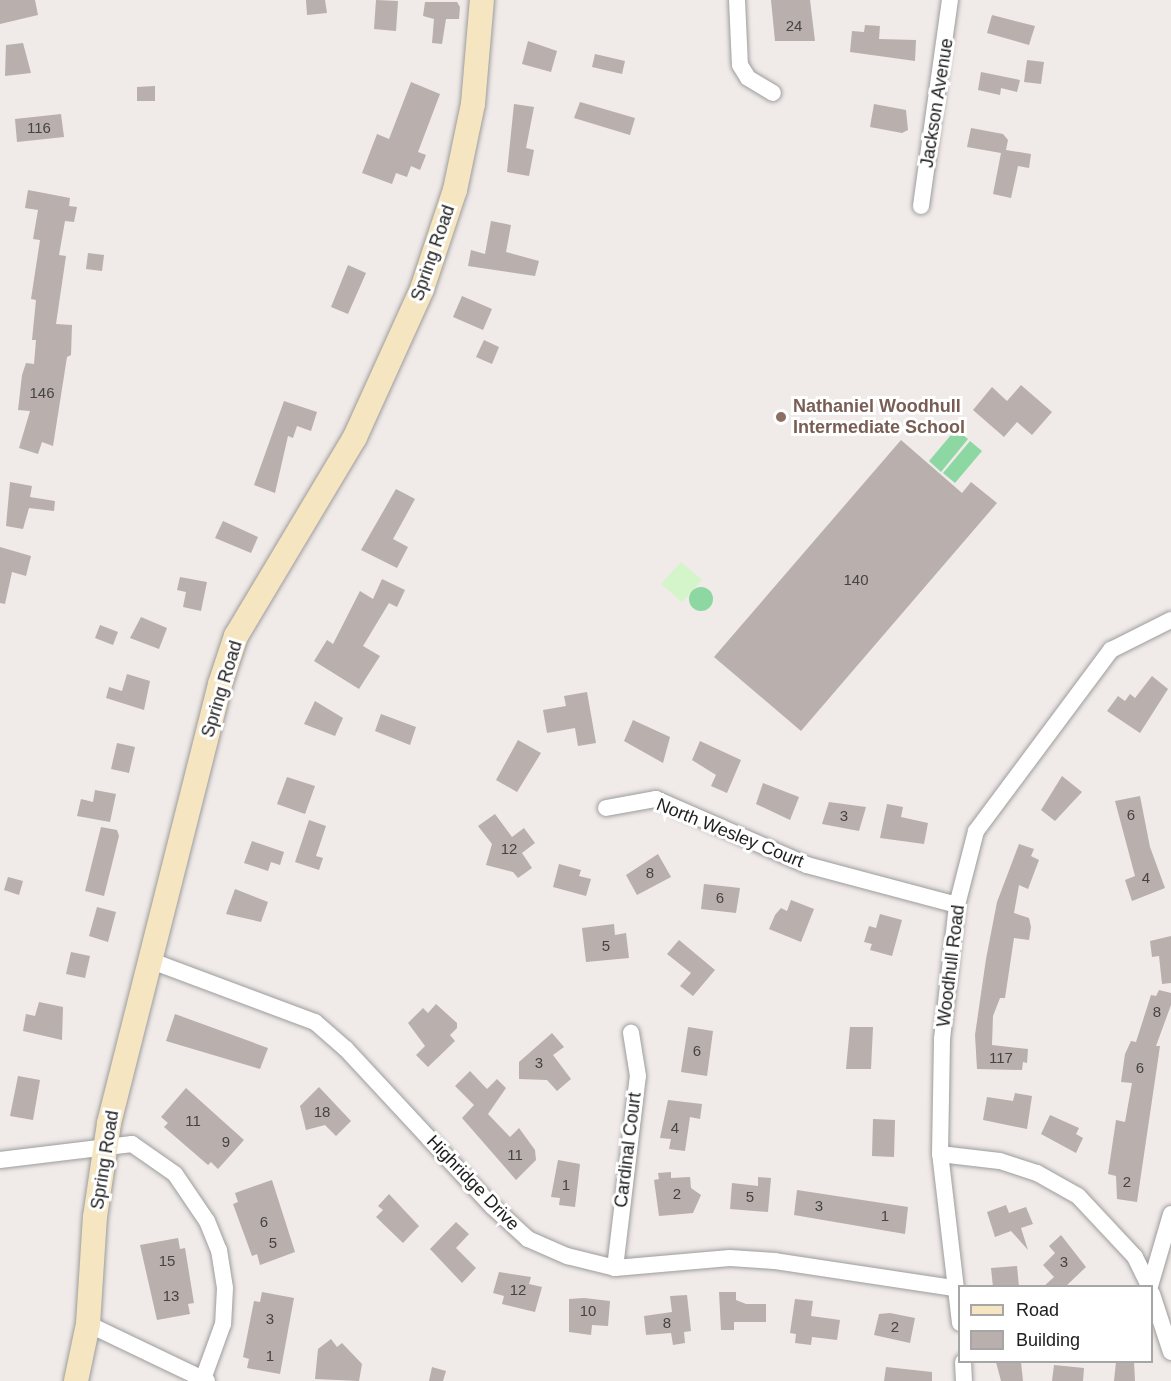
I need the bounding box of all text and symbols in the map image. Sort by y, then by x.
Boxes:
house number: 24 [786,17,802,35]
street label: Jackson Avenue [916,36,958,170]
house number: 116 [27,119,51,137]
street label: Spring Road [406,202,460,304]
house number: 146 [29,384,55,402]
place label: Nathaniel Woodhull Intermediate School [793,396,965,438]
marker: Nathaniel Woodhull Intermediate School [774,410,788,424]
house number: 140 [843,571,869,589]
street label: Spring Road [197,638,247,740]
street label: North Wesley Court [653,794,807,872]
house number: 6 [1127,806,1135,824]
house number: 3 [840,807,848,825]
house number: 12 [501,840,517,858]
house number: 8 [646,864,654,882]
house number: 4 [1142,869,1150,887]
house number: 6 [716,889,724,907]
street label: Woodhull Road [933,904,969,1028]
house number: 5 [602,937,610,955]
house number: 8 [1153,1003,1161,1021]
house number: 6 [693,1042,701,1060]
house number: 117 [989,1049,1013,1067]
house number: 3 [535,1054,543,1072]
house number: 6 [1136,1059,1144,1077]
street label: Cardinal Court [610,1091,646,1209]
house number: 18 [314,1103,330,1121]
street label: Spring Road [87,1109,123,1211]
house number: 11 [185,1112,201,1130]
house number: 4 [671,1119,679,1137]
street label: Highridge Drive [422,1131,524,1235]
house number: 9 [222,1133,230,1151]
house number: 11 [507,1146,523,1164]
house number: 2 [1123,1173,1131,1191]
house number: 1 [562,1176,570,1194]
house number: 2 [673,1185,681,1203]
house number: 5 [746,1188,754,1206]
house number: 3 [815,1197,823,1215]
house number: 1 [881,1207,889,1225]
house number: 6 [260,1213,268,1231]
house number: 5 [269,1234,277,1252]
house number: 15 [159,1252,175,1270]
house number: 3 [1060,1253,1068,1271]
house number: 12 [510,1281,526,1299]
legend [958,1285,1153,1363]
house number: 13 [163,1287,179,1305]
text: Road [1016,1300,1059,1320]
house number: 10 [580,1302,596,1320]
house number: 3 [266,1310,274,1328]
house number: 8 [663,1314,671,1332]
house number: 2 [891,1318,899,1336]
text: Building [1016,1330,1080,1350]
house number: 1 [266,1347,274,1365]

